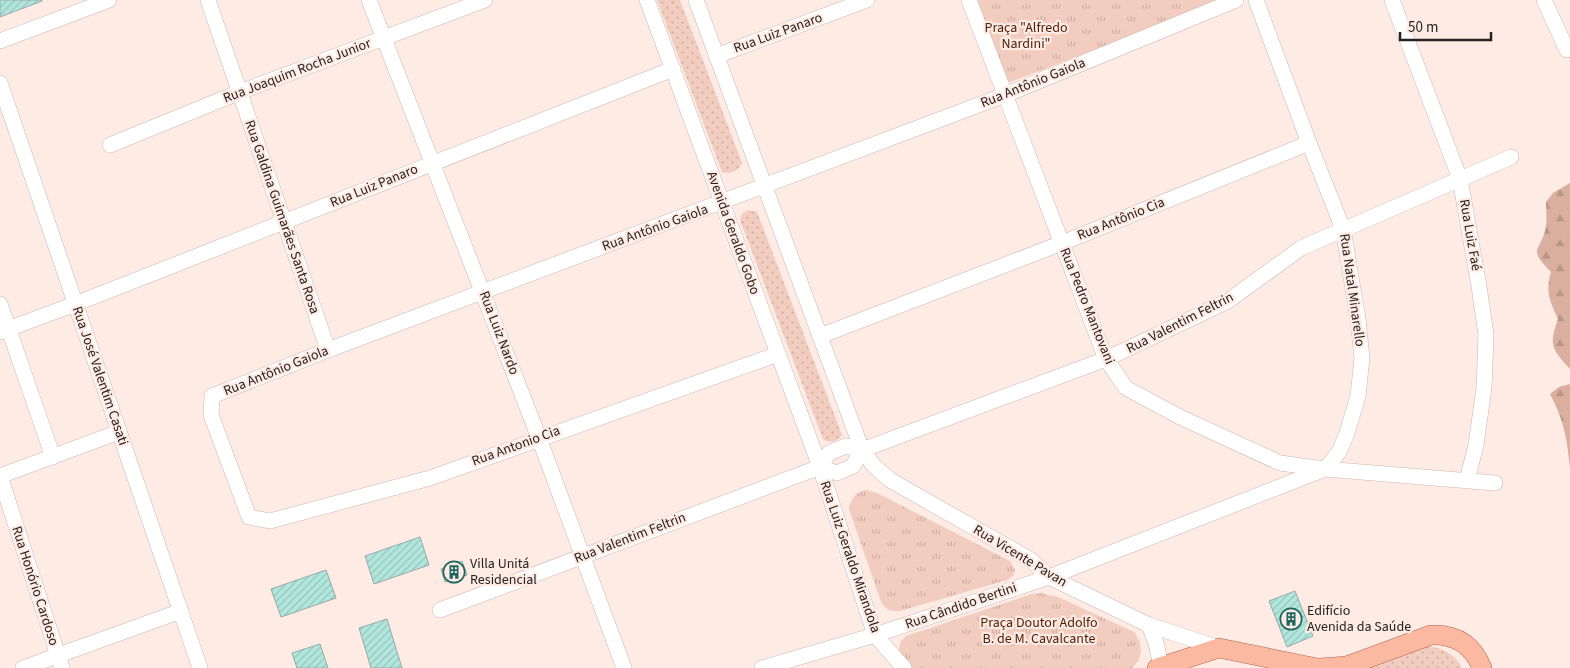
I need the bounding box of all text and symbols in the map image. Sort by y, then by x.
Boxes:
street label: Rua Luiz Panaro [731,8,825,58]
scale bar [1400,10,1491,42]
text: 50 m [1408,17,1438,38]
park label: Praça "Alfredo Nardini" [984,18,1068,54]
street label: Rua Joaquim Rocha Junior [220,33,374,108]
street label: Rua Antônio Gaiola [977,53,1089,113]
street label: Rua Galdina Guimarães Santa Rosa [239,117,325,317]
street label: Rua Luiz Panaro [327,159,421,213]
street label: Avenida Geraldo Gobo [701,168,765,298]
street label: Rua Antônio Cia [1074,192,1168,246]
street label: Rua Luiz Faé [1454,198,1486,272]
street label: Rua Antônio Gaiola [599,200,711,256]
street label: Rua Natal Minarello [1334,232,1370,348]
street label: Rua Pedro Mantovani [1054,245,1120,367]
street label: Rua Valentim Feltrin [1123,287,1237,359]
street label: Rua Luiz Nardo [474,288,524,378]
street label: Rua José Valentim Casati [67,304,133,448]
street label: Rua Antônio Gaiola [220,341,332,401]
street label: Rua Antonio Cia [469,421,563,471]
street label: Rua Luiz Geraldo Mirandola [815,478,885,636]
street label: Rua Valentim Feltrin [571,508,689,568]
street label: Rua Vicente Pavan [969,520,1071,592]
street label: Rua Honório Cardoso [6,524,64,648]
place label: Villa Unitá Residencial [470,554,537,590]
building icon: Villa Unitá Residencial [442,560,466,584]
street label: Rua Cândido Bertini [903,578,1019,634]
place label: Edifício Avenida da Saúde [1307,601,1411,637]
building icon: Edifício Avenida da Saúde [1279,607,1303,631]
park label: Praça Doutor Adolfo B. de M. Cavalcante [980,613,1098,649]

